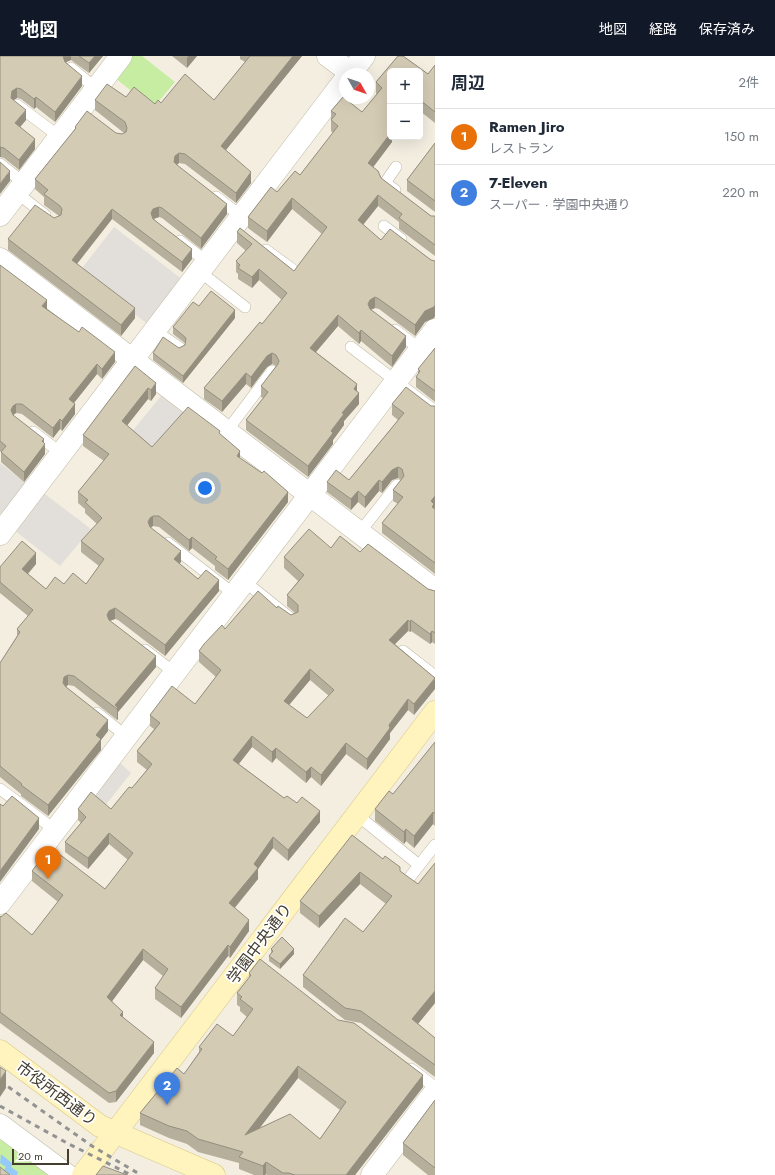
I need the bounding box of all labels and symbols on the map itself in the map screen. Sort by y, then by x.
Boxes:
north arrow [339,68,375,104]
your location [195,478,215,498]
pin: 1 [35,846,61,879]
street label: 学園中央通り [221,898,297,989]
street label: 市役所西通り [11,1055,102,1131]
pin: 2 [154,1072,180,1105]
scale bar [12,1147,69,1166]

